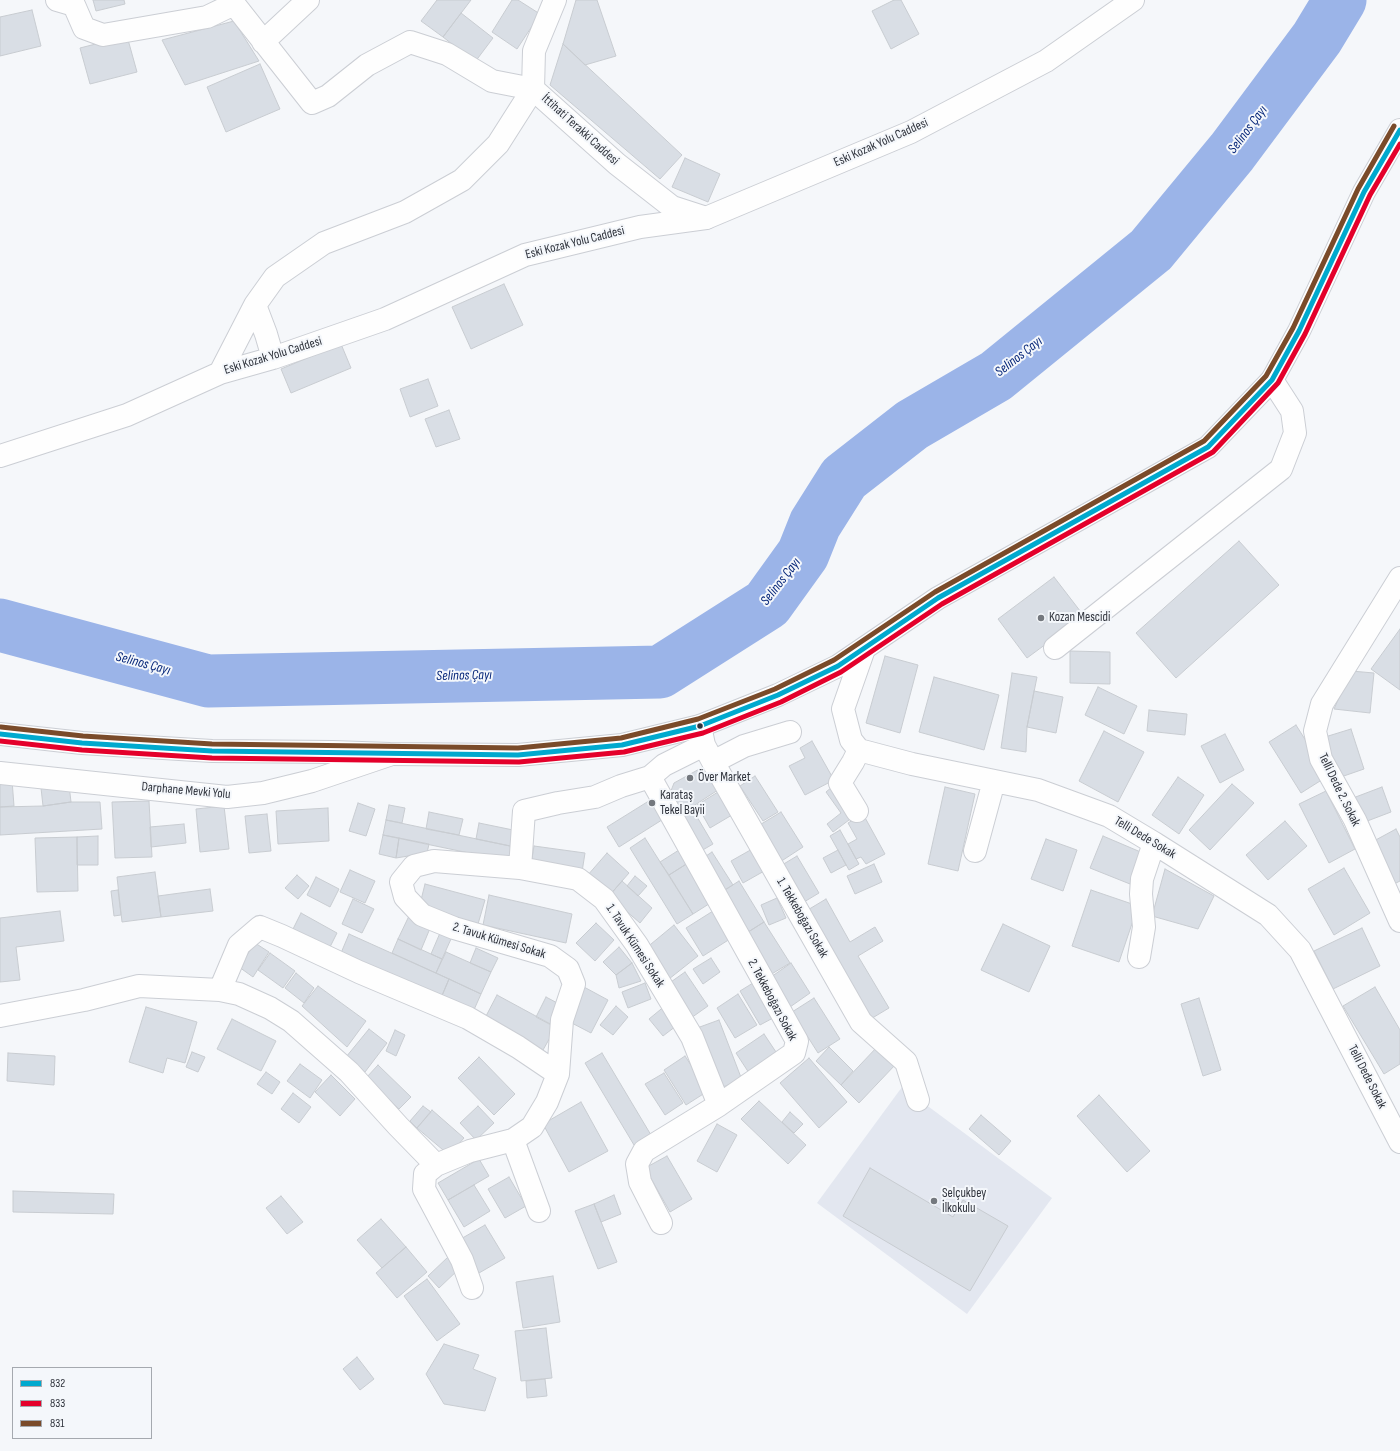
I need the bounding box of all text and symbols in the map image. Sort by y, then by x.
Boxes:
street label: İttihati Terakki Caddesi [538,91,622,169]
water label: Selinos Çayı [1225,103,1271,157]
street label: Eski Kozak Yolu Caddesi [831,115,931,171]
street label: Eski Kozak Yolu Caddesi [524,223,626,263]
water label: Selinos Çayı [992,333,1046,381]
street label: Eski Kozak Yolu Caddesi [222,334,324,378]
water label: Selinos Çayı [757,555,805,609]
place label: Kozan Mescidi [1049,610,1110,626]
marker: Kozan Mescidi [1036,613,1046,623]
water label: Selinos Çayı [114,649,172,679]
water label: Selinos Çayı [436,667,492,685]
unlabelled marker [695,721,705,731]
street label: Telli Dede 2. Sokak [1315,751,1363,829]
place label: Över Market [698,770,751,786]
marker: Över Market [685,773,695,783]
street label: Darphane Mevki Yolu [141,779,231,803]
place label: Karataş Tekel Bayii [660,788,705,819]
marker: Karataş Tekel Bayii [647,798,657,808]
street label: Telli Dede Sokak [1111,813,1179,863]
street label: 1. Tekkeboğazı Sokak [773,875,831,961]
street label: 1. Tavuk Kümesi Sokak [602,901,668,991]
street label: 2. Tavuk Kümesi Sokak [451,919,547,963]
street label: 2. Tekkeboğazı Sokak [744,956,800,1044]
street label: Telli Dede Sokak [1344,1043,1390,1111]
place label: Selçukbey İlkokulu [942,1186,986,1217]
marker: Selçukbey İlkokulu [929,1196,939,1206]
legend [12,1367,152,1439]
text: 832 [50,1376,65,1391]
text: 833 [50,1396,65,1411]
text: 831 [50,1416,64,1431]

